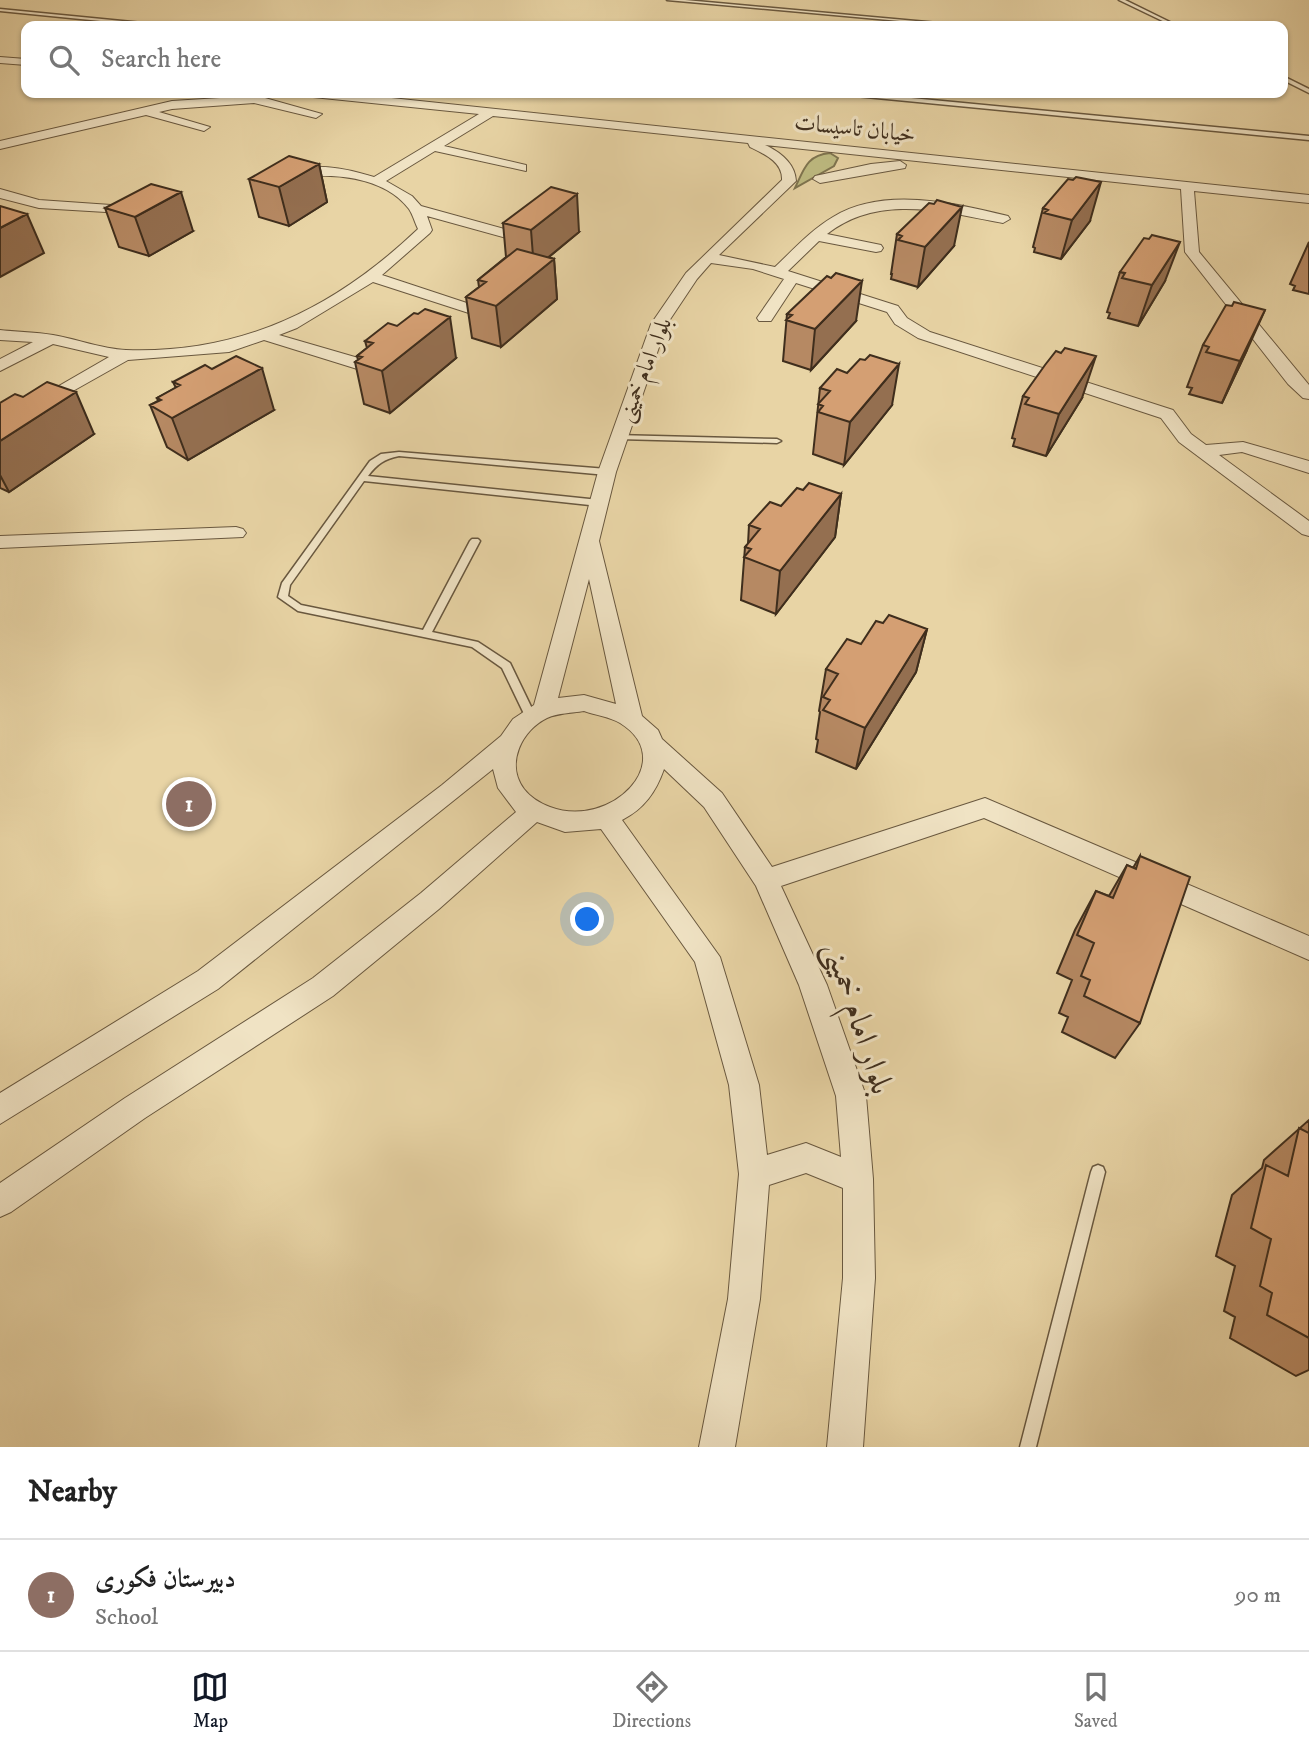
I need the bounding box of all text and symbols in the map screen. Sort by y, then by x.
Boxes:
search box [21,21,1288,98]
icon: search [45,41,83,79]
text: Search here [101,43,221,76]
street label: خیابان تاسیسات [793,108,917,150]
street label: بلوار امام خمینی [611,313,683,428]
pin: 1 [166,778,212,830]
your location [570,902,604,936]
street label: بلوار امام خمینی [807,936,902,1102]
text: Nearby [28,1474,117,1511]
text: دبیرستان فکوری [95,1563,236,1596]
text: 1 [47,1581,55,1610]
text: 90 m [1235,1581,1281,1610]
text: School [95,1603,158,1632]
tab: Map [191,1668,229,1733]
tab: Directions [612,1668,691,1733]
tab: Saved [1074,1668,1118,1733]

